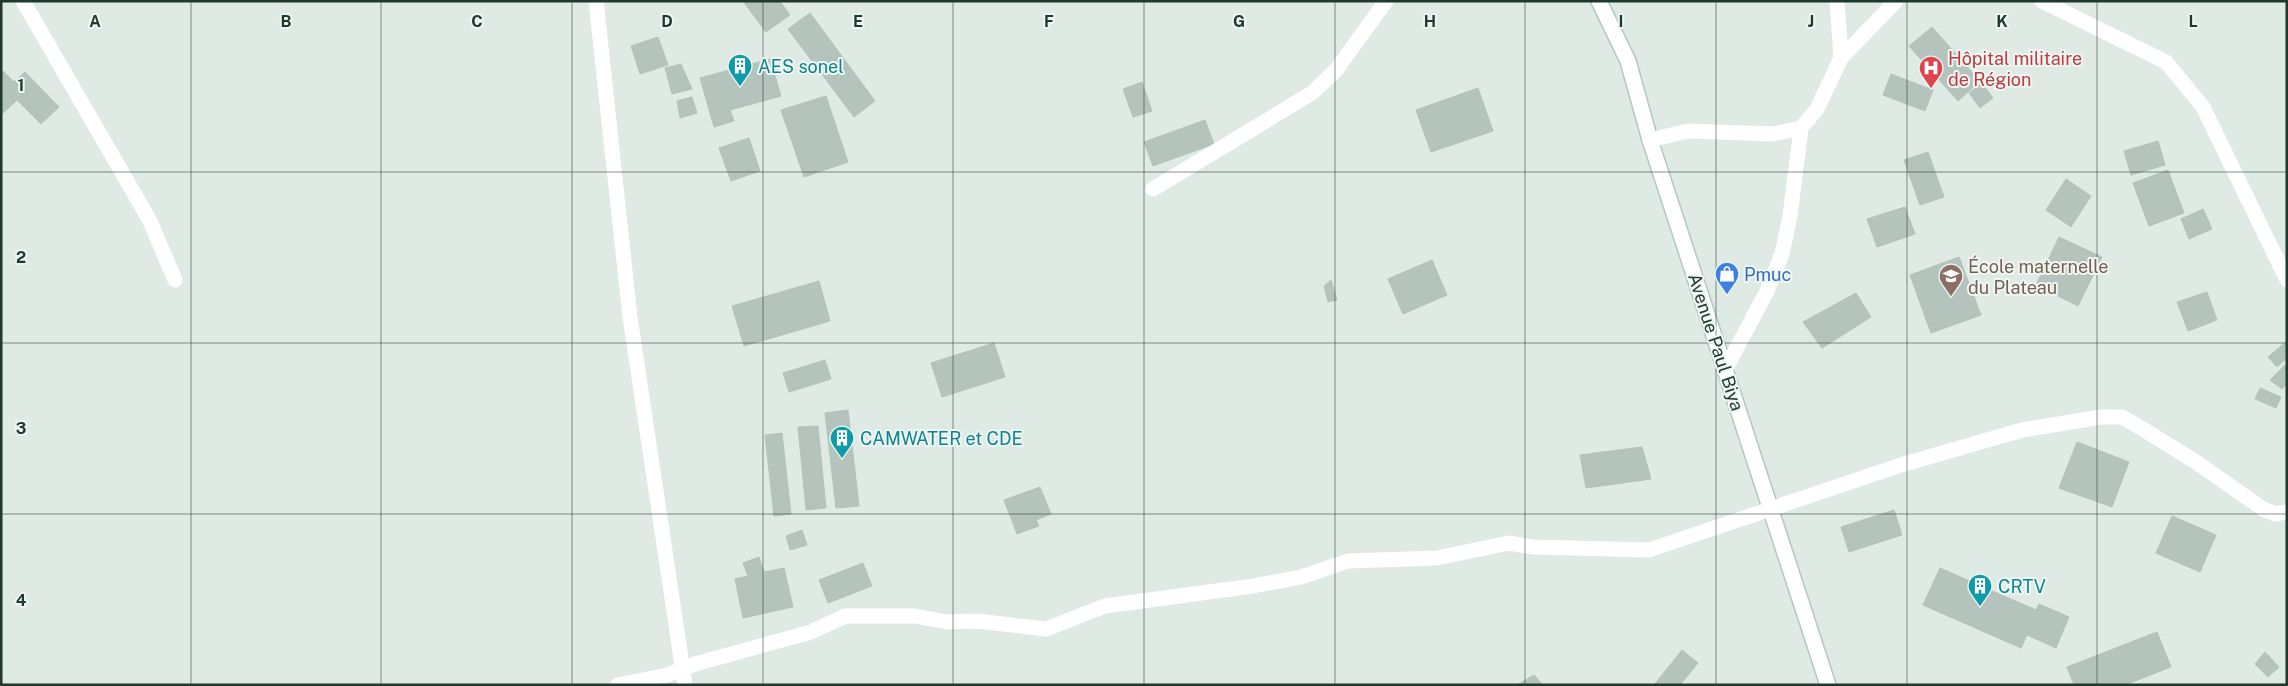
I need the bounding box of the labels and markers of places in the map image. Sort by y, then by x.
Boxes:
place label: Hôpital militaire de Région [1948,48,2082,90]
building icon: AES sonel [727,53,753,87]
hospital icon: Hôpital militaire de Région [1918,55,1944,89]
place label: AES sonel [758,56,844,77]
place label: École maternelle du Plateau [1968,255,2108,298]
shop icon: Pmuc [1714,261,1740,295]
school or university icon: École maternelle du Plateau [1938,263,1964,297]
place label: Pmuc [1744,264,1791,285]
building icon: CAMWATER et CDE [829,425,855,459]
place label: CAMWATER et CDE [860,428,1023,449]
building icon: CRTV [1967,573,1993,607]
place label: CRTV [1998,576,2046,597]

